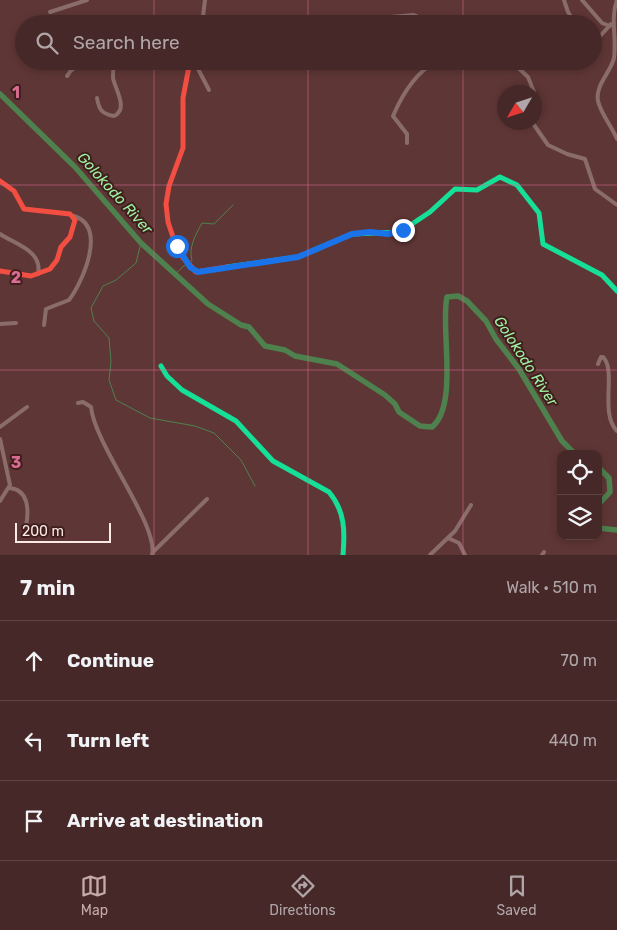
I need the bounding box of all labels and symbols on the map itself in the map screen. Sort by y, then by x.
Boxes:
text: 1 [12,83,20,102]
north arrow [497,85,542,130]
water label: Golokodo River [74,148,157,239]
route end [392,219,415,242]
route start [166,235,189,258]
text: 2 [11,268,21,287]
water label: Golokodo River [490,313,563,410]
text: 3 [11,453,21,472]
scale bar [15,520,111,543]

